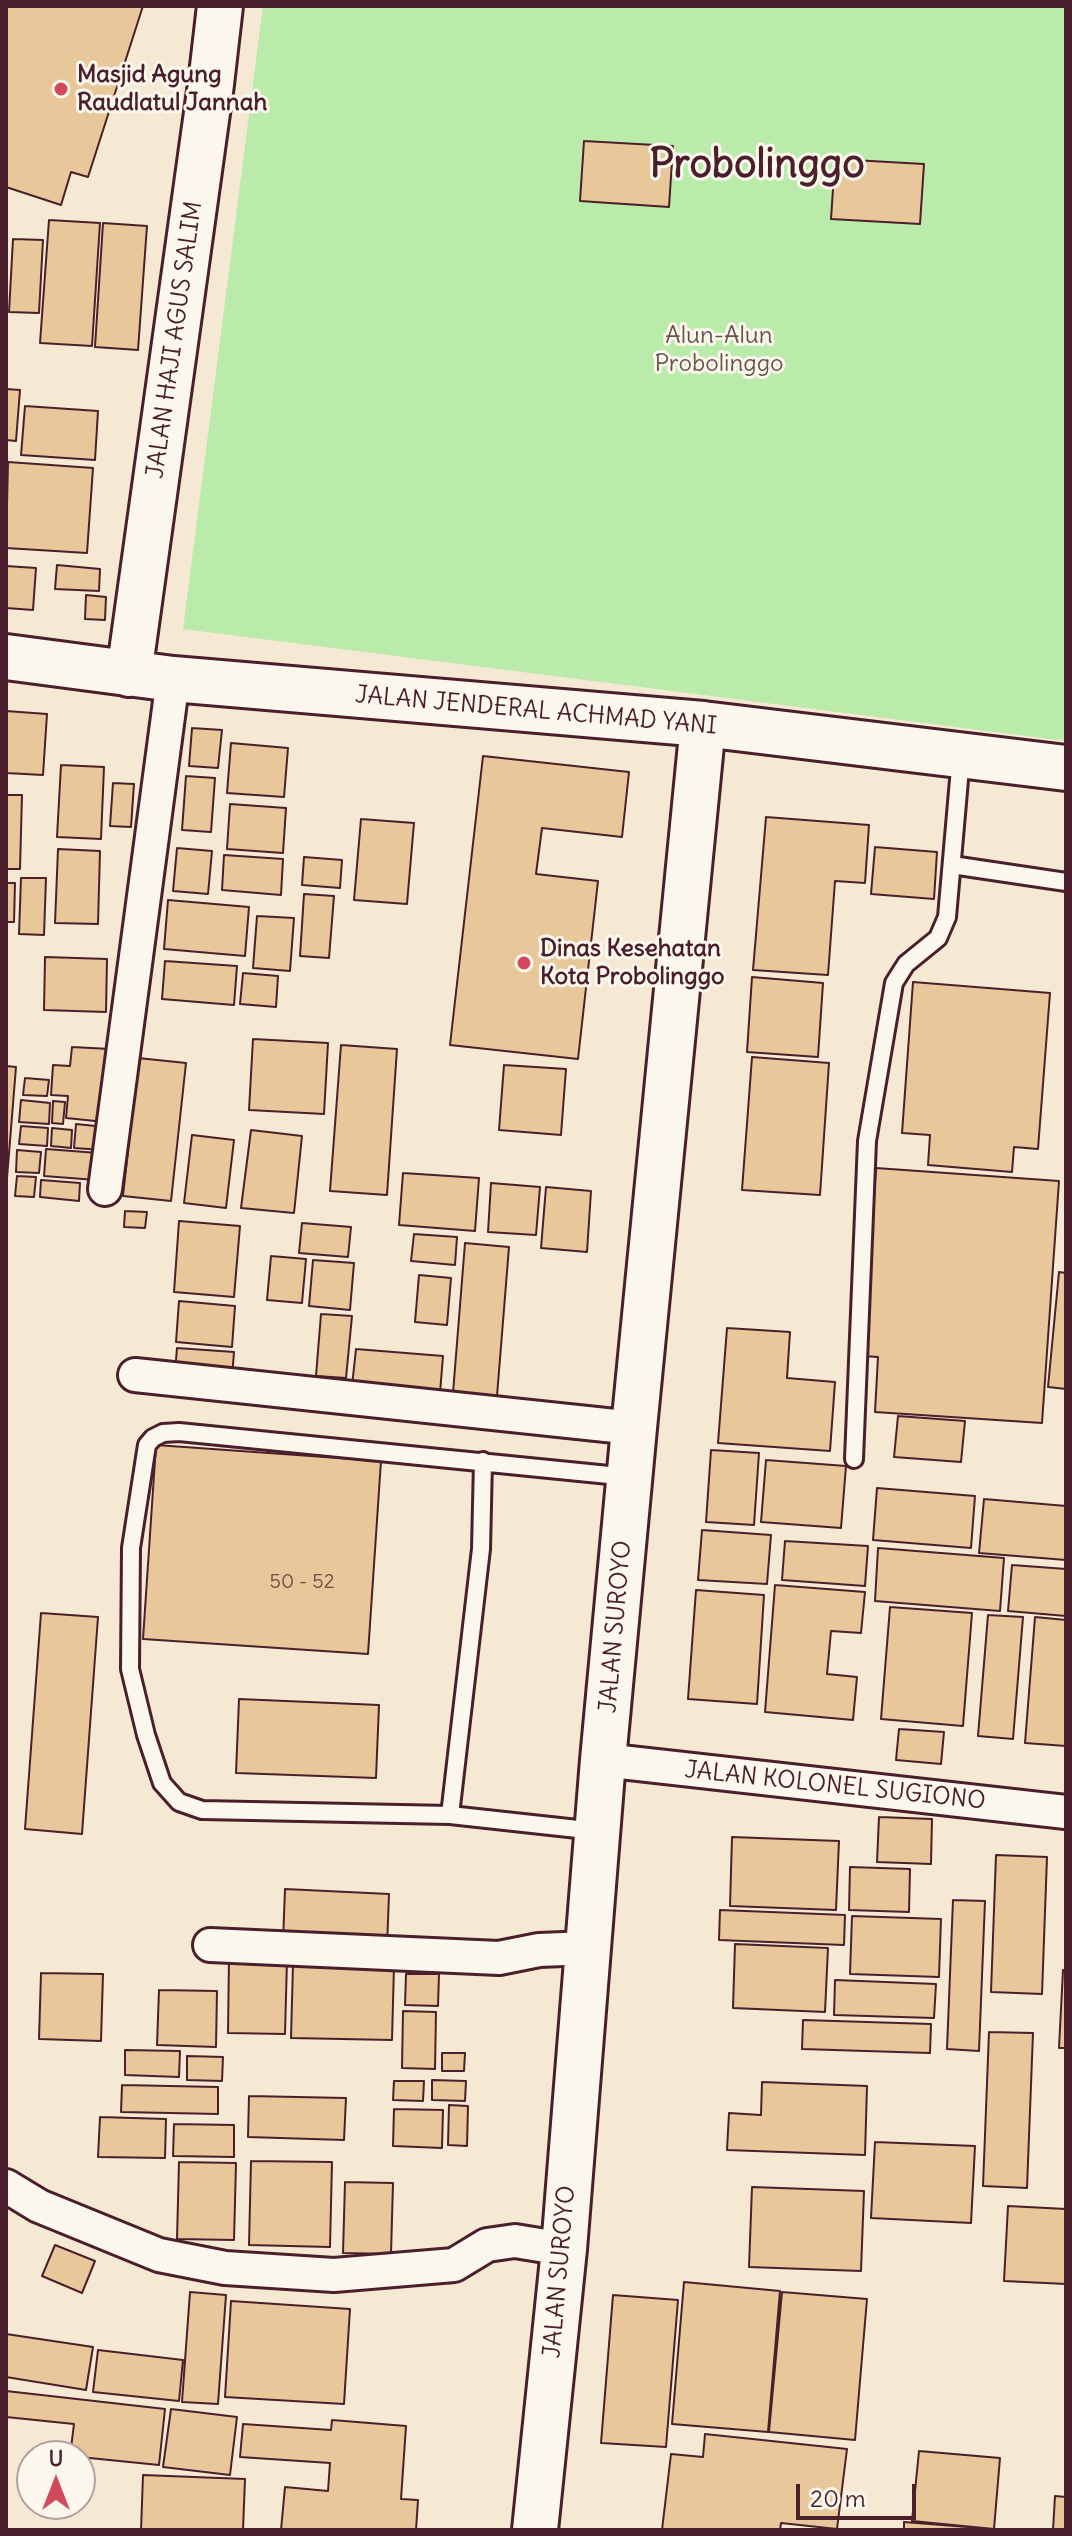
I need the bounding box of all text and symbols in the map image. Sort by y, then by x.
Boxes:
place label: Masjid Agung Raudlatul Jannah [77,61,267,117]
marker: Masjid Agung Raudlatul Jannah [52,80,70,98]
district label: Probolinggo [649,142,865,190]
street label: JALAN HAJI AGUS SALIM [141,200,209,480]
park label: Alun-Alun Probolinggo [654,322,784,378]
street label: JALAN JENDERAL ACHMAD YANI [354,681,718,741]
place label: Dinas Kesehatan Kota Probolinggo [540,935,725,991]
marker: Dinas Kesehatan Kota Probolinggo [515,954,533,972]
street label: JALAN SUROYO [594,1540,638,1714]
house number: 50 - 52 [269,1570,335,1594]
street label: JALAN KOLONEL SUGIONO [683,1756,987,1816]
street label: JALAN SUROYO [538,2185,582,2359]
north arrow [16,2440,96,2520]
text: U [48,2444,64,2472]
scale bar [800,2468,920,2518]
text: 20 m [810,2483,866,2513]

